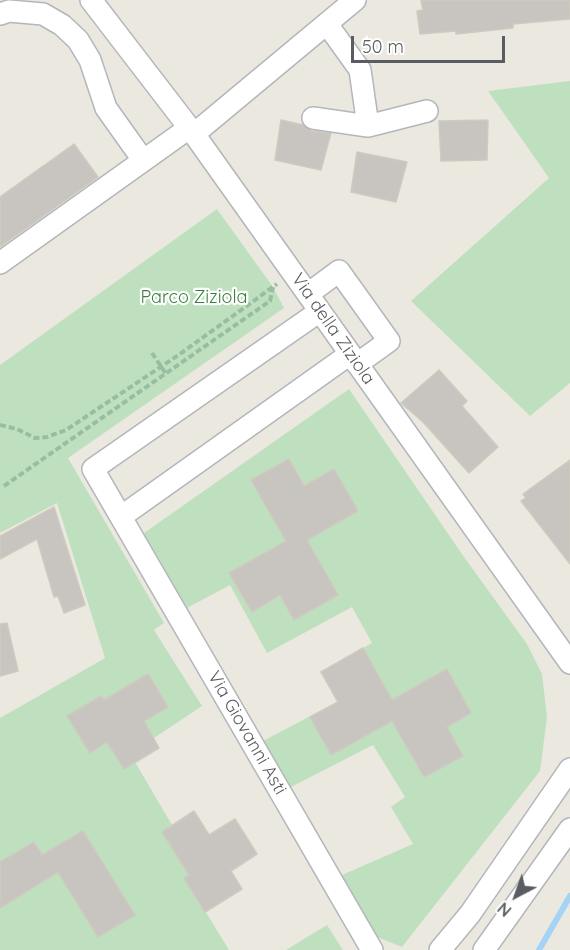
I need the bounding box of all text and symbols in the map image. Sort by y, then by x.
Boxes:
scale bar [354,24,508,62]
text: 50 m [362,35,404,58]
street label: Via della Ziziola [287,269,379,389]
park label: Parco Ziziola [140,287,248,309]
street label: Via Giovanni Asti [203,667,291,799]
north arrow [486,866,546,926]
text: N [493,898,515,921]

